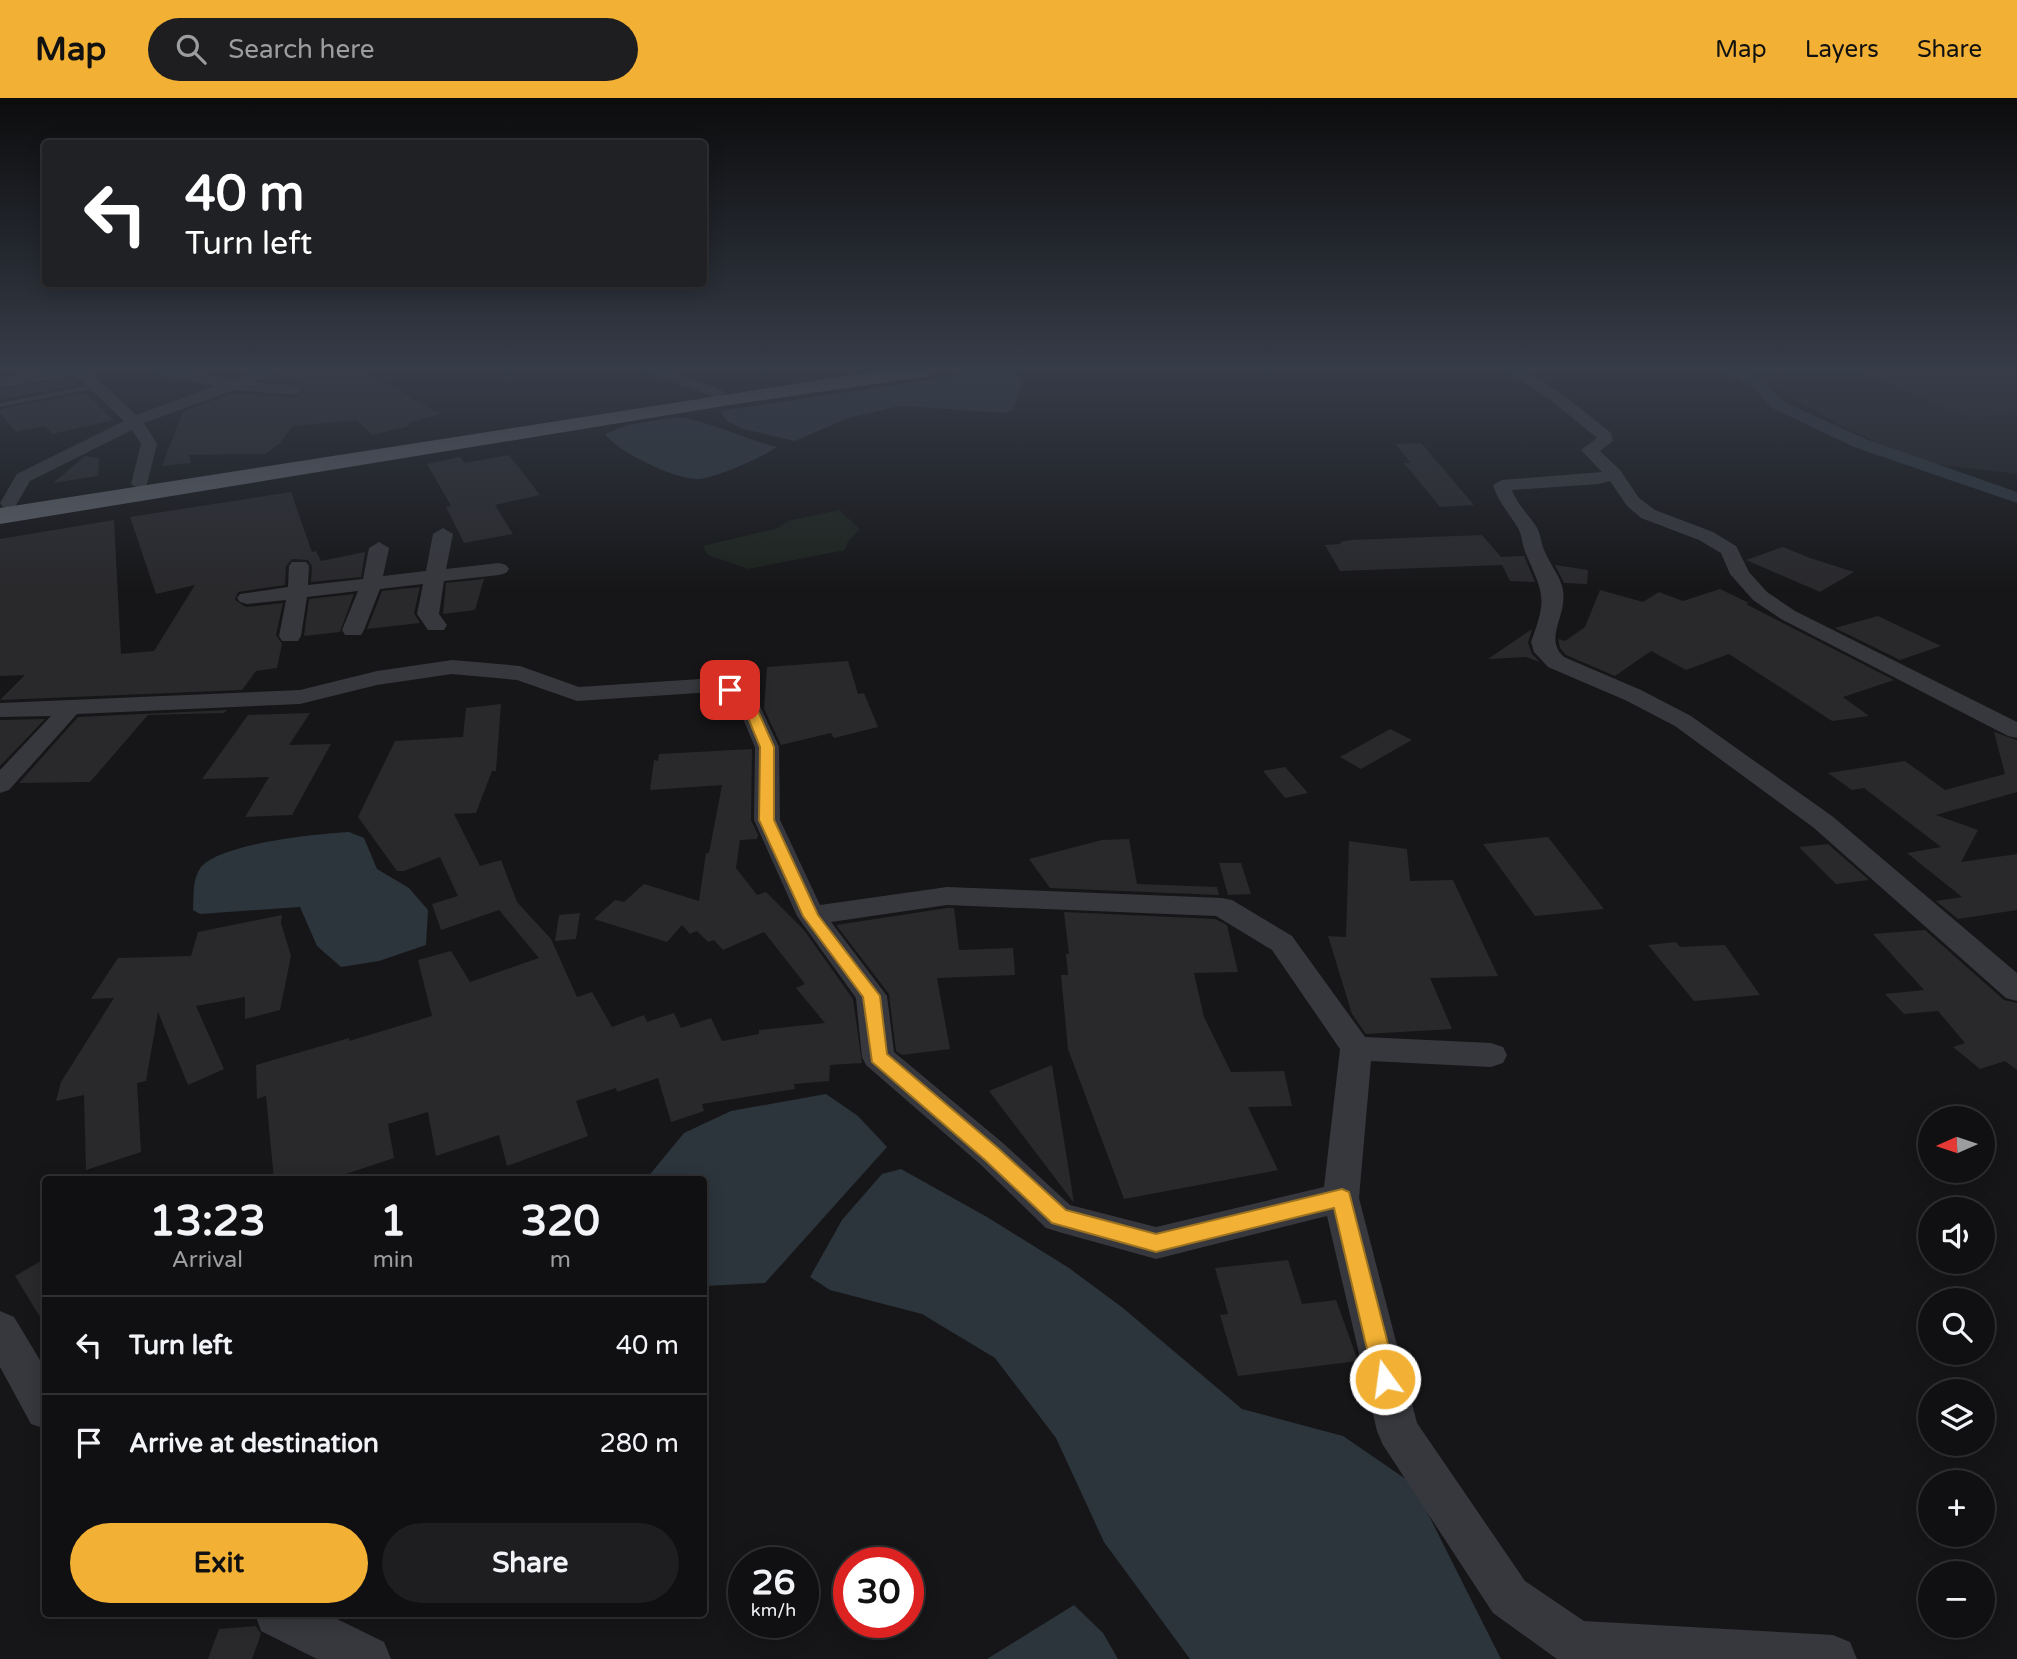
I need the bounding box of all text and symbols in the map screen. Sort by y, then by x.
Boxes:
search box [148,18,638,81]
text: Map [35,30,106,69]
icon: search [172,30,210,68]
text: Search here [228,34,374,65]
text: Map [1715,35,1767,64]
text: Layers [1805,35,1879,64]
text: Share [1917,35,1982,64]
text: 40 m [185,165,304,224]
icon: left [70,168,161,259]
text: Turn left [185,225,312,263]
pin [700,660,760,720]
icon: arrive [711,671,749,709]
north arrow [1918,1106,1995,1183]
map controls [1918,1106,1995,1638]
text: 13:23 [149,1196,266,1247]
text: 1 [380,1196,406,1247]
text: 320 [521,1196,600,1247]
button: sound [1918,1197,1995,1274]
text: Arrival [172,1246,243,1274]
text: min [373,1246,414,1274]
text: m [550,1246,571,1274]
button: search [1918,1288,1995,1365]
icon: left [70,1326,108,1364]
text: Turn left [129,1330,232,1361]
text: 40 m [616,1330,679,1361]
position arrow [1348,1342,1422,1416]
button: layers [1918,1379,1995,1456]
icon: arrive [70,1424,108,1462]
text: Arrive at destination [129,1428,379,1459]
text: 280 m [599,1428,679,1459]
button: + [1918,1470,1995,1547]
button: Exit [70,1523,368,1603]
button: Share [382,1523,679,1603]
speed limit sign: 30 [833,1547,924,1638]
button: − [1918,1561,1995,1638]
text: 26 [752,1562,795,1604]
text: km/h [751,1599,796,1621]

